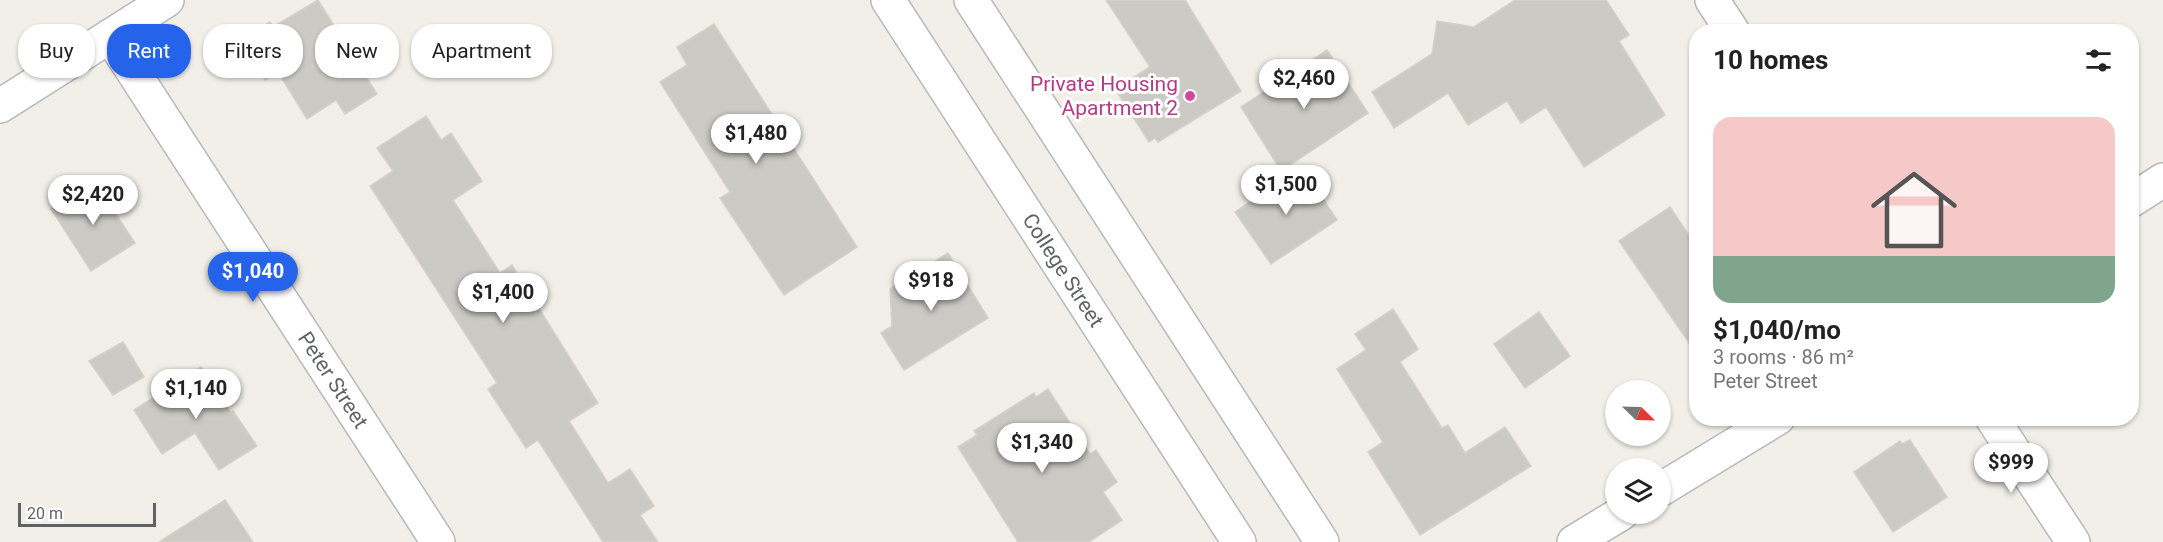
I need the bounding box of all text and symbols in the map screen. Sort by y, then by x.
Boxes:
chip: Buy [18,24,95,78]
chip: Rent [107,24,191,78]
chip: Filters [203,24,303,78]
chip: New [315,24,399,78]
chip: Apartment [411,24,552,78]
icon: filters [2082,44,2115,77]
text: 10 homes [1713,45,1828,75]
pin: $2,460 [1255,59,1353,110]
text: $2,460 [1273,66,1335,90]
place label: Private Housing Apartment 2 [1030,72,1178,120]
marker: Private Housing Apartment 2 [1183,89,1197,103]
pin: $1,480 [707,114,805,165]
text: $1,480 [725,121,787,145]
icon: home [1860,156,1968,264]
pin: $1,500 [1237,165,1335,216]
text: $1,500 [1255,172,1317,196]
pin: $2,420 [44,175,142,226]
text: $2,420 [62,182,124,206]
street label: College Street [1017,209,1109,332]
pin: $1,040 [204,252,302,303]
text: $1,040 [222,259,284,283]
pin: $918 [895,261,967,312]
text: $918 [908,268,954,292]
pin: $1,400 [454,273,552,324]
text: $1,400 [472,280,534,304]
text: $1,040/mo [1713,315,1841,345]
street label: Peter Street [293,327,373,433]
text: 3 rooms · 86 m² [1713,345,1854,369]
pin: $1,140 [147,369,245,420]
text: Peter Street [1713,369,1818,393]
text: $1,140 [165,376,227,400]
north arrow [1605,380,1671,446]
map controls [1605,380,1671,524]
pin: $1,340 [993,423,1091,474]
text: $1,340 [1011,430,1073,454]
pin: $999 [1975,443,2047,494]
text: $999 [1988,450,2034,474]
button: layers [1605,458,1671,524]
scale bar [18,500,156,528]
text: 20 m [27,504,63,523]

